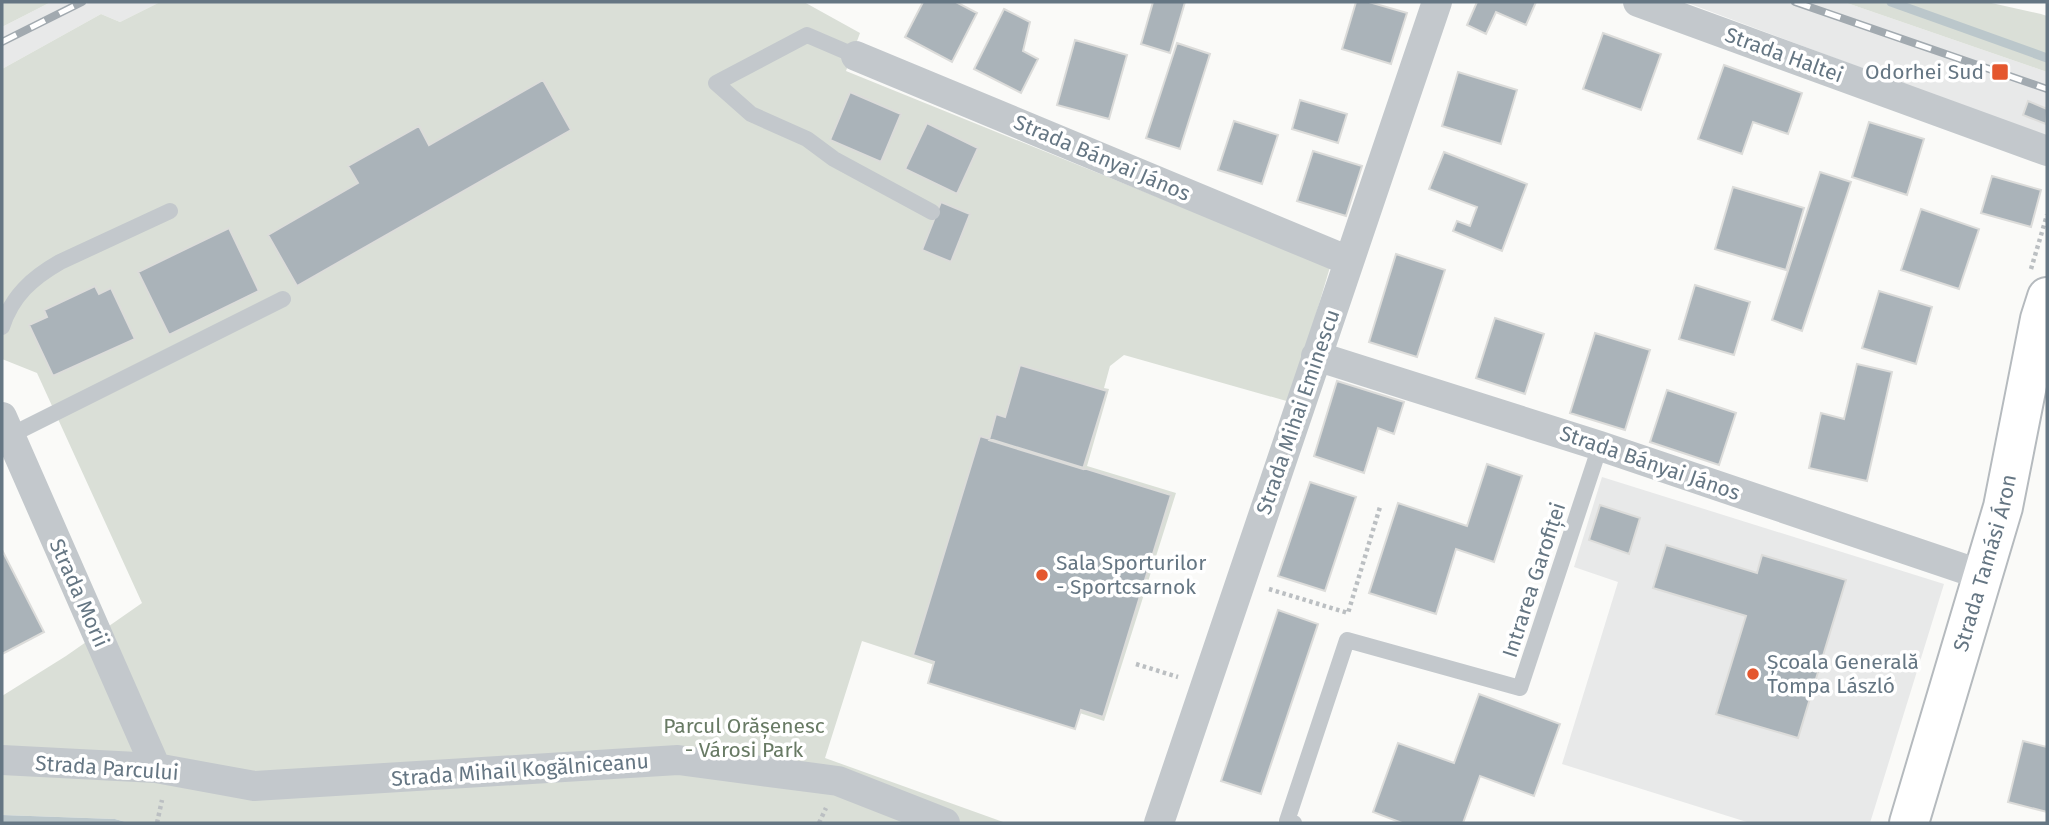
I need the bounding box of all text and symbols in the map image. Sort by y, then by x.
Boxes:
street label: Strada Haltei [1721,22,1847,88]
place label: Odorhei Sud [1865,59,1984,85]
marker: Odorhei Sud [1990,62,2010,82]
street label: Strada Bányai János [1010,109,1194,207]
street label: Strada Mihai Eminescu [1251,306,1345,518]
street label: Strada Bányai János [1556,420,1744,506]
street label: Strada Tamási Áron [1948,472,2022,655]
street label: Intrarea Garofiței [1497,499,1571,661]
street label: Strada Morii [44,535,114,651]
place label: Sala Sporturilor - Sportcsarnok [1056,550,1206,600]
marker: Sala Sporturilor - Sportcsarnok [1034,567,1050,583]
place label: Școala Generală Tompa László [1767,649,1919,699]
marker: Școala Generală Tompa László [1745,666,1761,682]
park label: Parcul Orășenesc - Városi Park [663,713,825,763]
street label: Strada Mihail Kogălniceanu [390,748,650,792]
street label: Strada Parcului [34,750,180,786]

